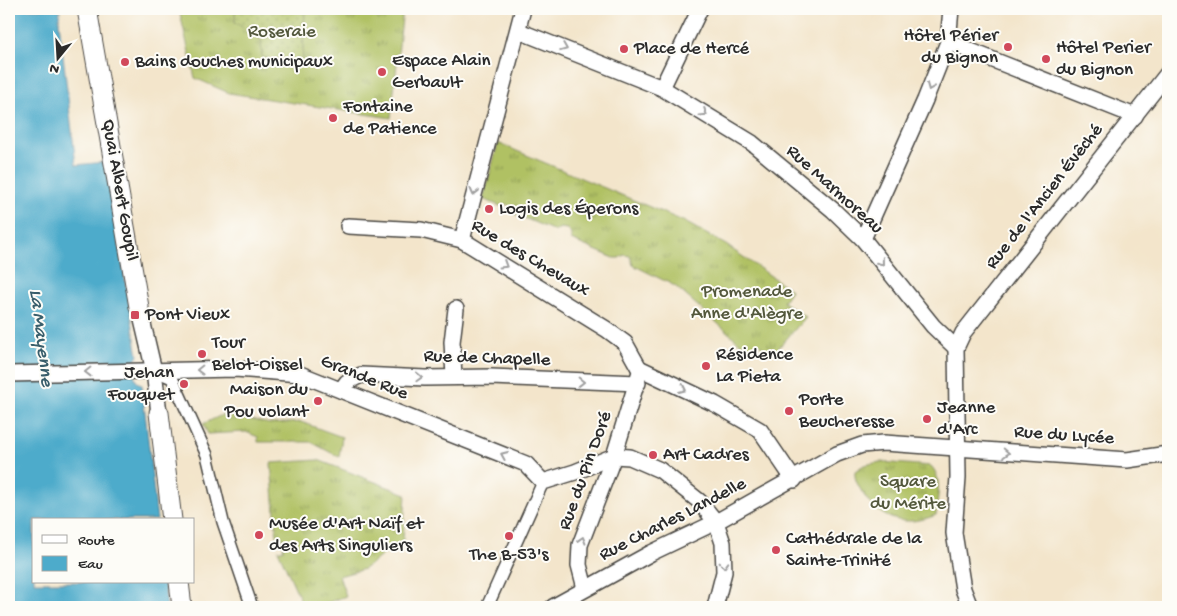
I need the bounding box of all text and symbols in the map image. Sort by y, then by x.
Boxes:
park label: Roseraie [248,21,316,44]
place label: Hôtel Périer du Bignon [903,25,1000,70]
north arrow [32,32,82,82]
place label: Hôtel Perier du Bignon [1056,37,1153,82]
place label: Place de Hercé [633,38,749,61]
marker: Hôtel Périer du Bignon [1002,41,1014,53]
one-way arrow [559,42,568,52]
marker: Place de Hercé [618,43,630,55]
place label: Espace Alain Gerbault [392,50,491,95]
place label: Bains douches municipaux [134,51,333,74]
marker: Hôtel Perier du Bignon [1040,53,1052,65]
marker: Bains douches municipaux [119,56,131,68]
text: N [48,58,62,77]
marker: Espace Alain Gerbault [376,66,388,78]
one-way arrow [926,82,936,91]
place label: Fontaine de Patience [342,96,437,141]
one-way arrow [698,107,707,116]
marker: Fontaine de Patience [327,112,339,124]
street label: Quai Albert Goupil [95,117,143,263]
street label: Rue de l'Ancien Évêché [981,120,1109,274]
street label: Rue Marmoreau [781,140,887,240]
one-way arrow [469,187,480,196]
place label: Logis des Éperons [499,198,639,221]
marker: Logis des Éperons [483,203,495,215]
street label: Rue des Chevaux [467,215,593,303]
one-way arrow [875,256,883,265]
one-way arrow [498,259,507,269]
park label: Promenade Anne d'Alègre [691,281,803,326]
water label: La Mayenne [23,288,57,389]
place label: Pont Vieux [144,304,230,327]
marker: Pont Vieux [129,309,141,321]
place label: Tour Belot-Oissel [211,332,303,377]
place label: Résidence La Pieta [716,344,793,389]
street label: Rue de Chapelle [423,345,551,373]
marker: Tour Belot-Oissel [196,348,208,360]
street label: Grande Rue [317,350,411,406]
marker: Résidence La Pieta [700,360,712,372]
place label: Jehan Fouquet [107,362,176,407]
one-way arrow [195,364,203,375]
one-way arrow [83,367,91,377]
one-way arrow [415,372,423,383]
one-way arrow [578,377,586,387]
marker: Jehan Fouquet [178,378,190,390]
place label: Maison du Pou volant [223,379,310,424]
one-way arrow [678,383,687,394]
place label: Porte Beucheresse [798,389,894,434]
marker: Maison du Pou volant [312,395,324,407]
place label: Jeanne d'Arc [937,397,995,442]
marker: Porte Beucheresse [783,405,795,417]
street label: Rue du Pin Doré [554,408,618,533]
marker: Jeanne d'Arc [921,413,933,425]
street label: Rue du Lycée [1013,421,1115,451]
place label: Art Cadres [663,444,750,467]
one-way arrow [1002,447,1010,458]
marker: Art Cadres [647,449,659,461]
one-way arrow [500,451,509,461]
park label: Square du Mérite [870,471,946,516]
street label: Rue Charles Landelle [596,473,751,567]
place label: Musée d'Art Naïf et des Arts Singuliers [269,513,426,558]
legend [32,518,195,584]
place label: Cathédrale de la Sainte-Trinité [786,528,923,573]
marker: Musée d'Art Naïf et des Arts Singuliers [253,529,265,541]
marker: The B-53's [503,530,515,542]
text: Route [78,532,115,550]
one-way arrow [577,537,587,545]
place label: The B-53's [468,544,550,567]
marker: Cathédrale de la Sainte-Trinité [770,544,782,556]
text: Eau [78,556,103,574]
one-way arrow [718,561,729,569]

